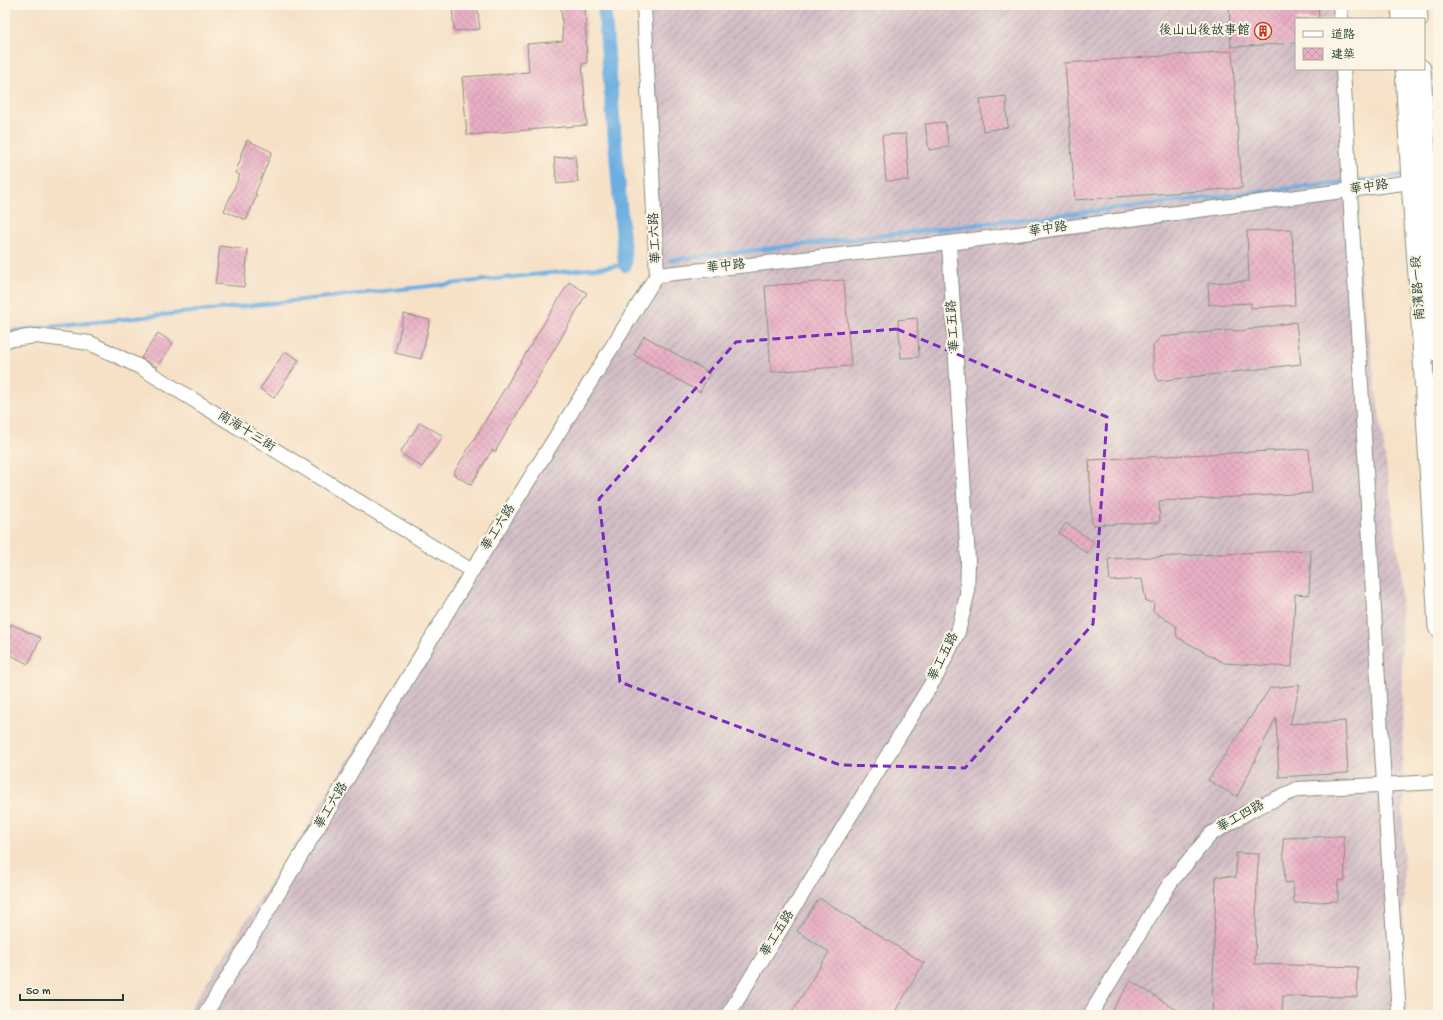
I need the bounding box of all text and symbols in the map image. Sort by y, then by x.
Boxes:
legend [1295,18,1425,70]
building icon: 後山山後故事館 [1253,21,1273,41]
place label: 後山山後故事館 [1159,22,1250,39]
text: 道路 [1331,28,1355,43]
text: 建築 [1331,48,1355,63]
street label: 華中路 [1348,177,1389,198]
street label: 華工六路 [646,212,665,264]
street label: 華中路 [1027,219,1068,240]
street label: 南濱路一段 [1408,255,1429,321]
street label: 華中路 [706,257,746,276]
street label: 華工五路 [944,300,963,353]
street label: 南海十三街 [214,408,278,456]
street label: 華工六路 [478,501,519,554]
street label: 華工五路 [925,630,962,684]
street label: 華工六路 [311,779,352,832]
street label: 華工四路 [1214,797,1267,836]
street label: 華工五路 [757,907,798,960]
scale bar [20,976,123,1002]
text: 50 m [26,985,51,999]

